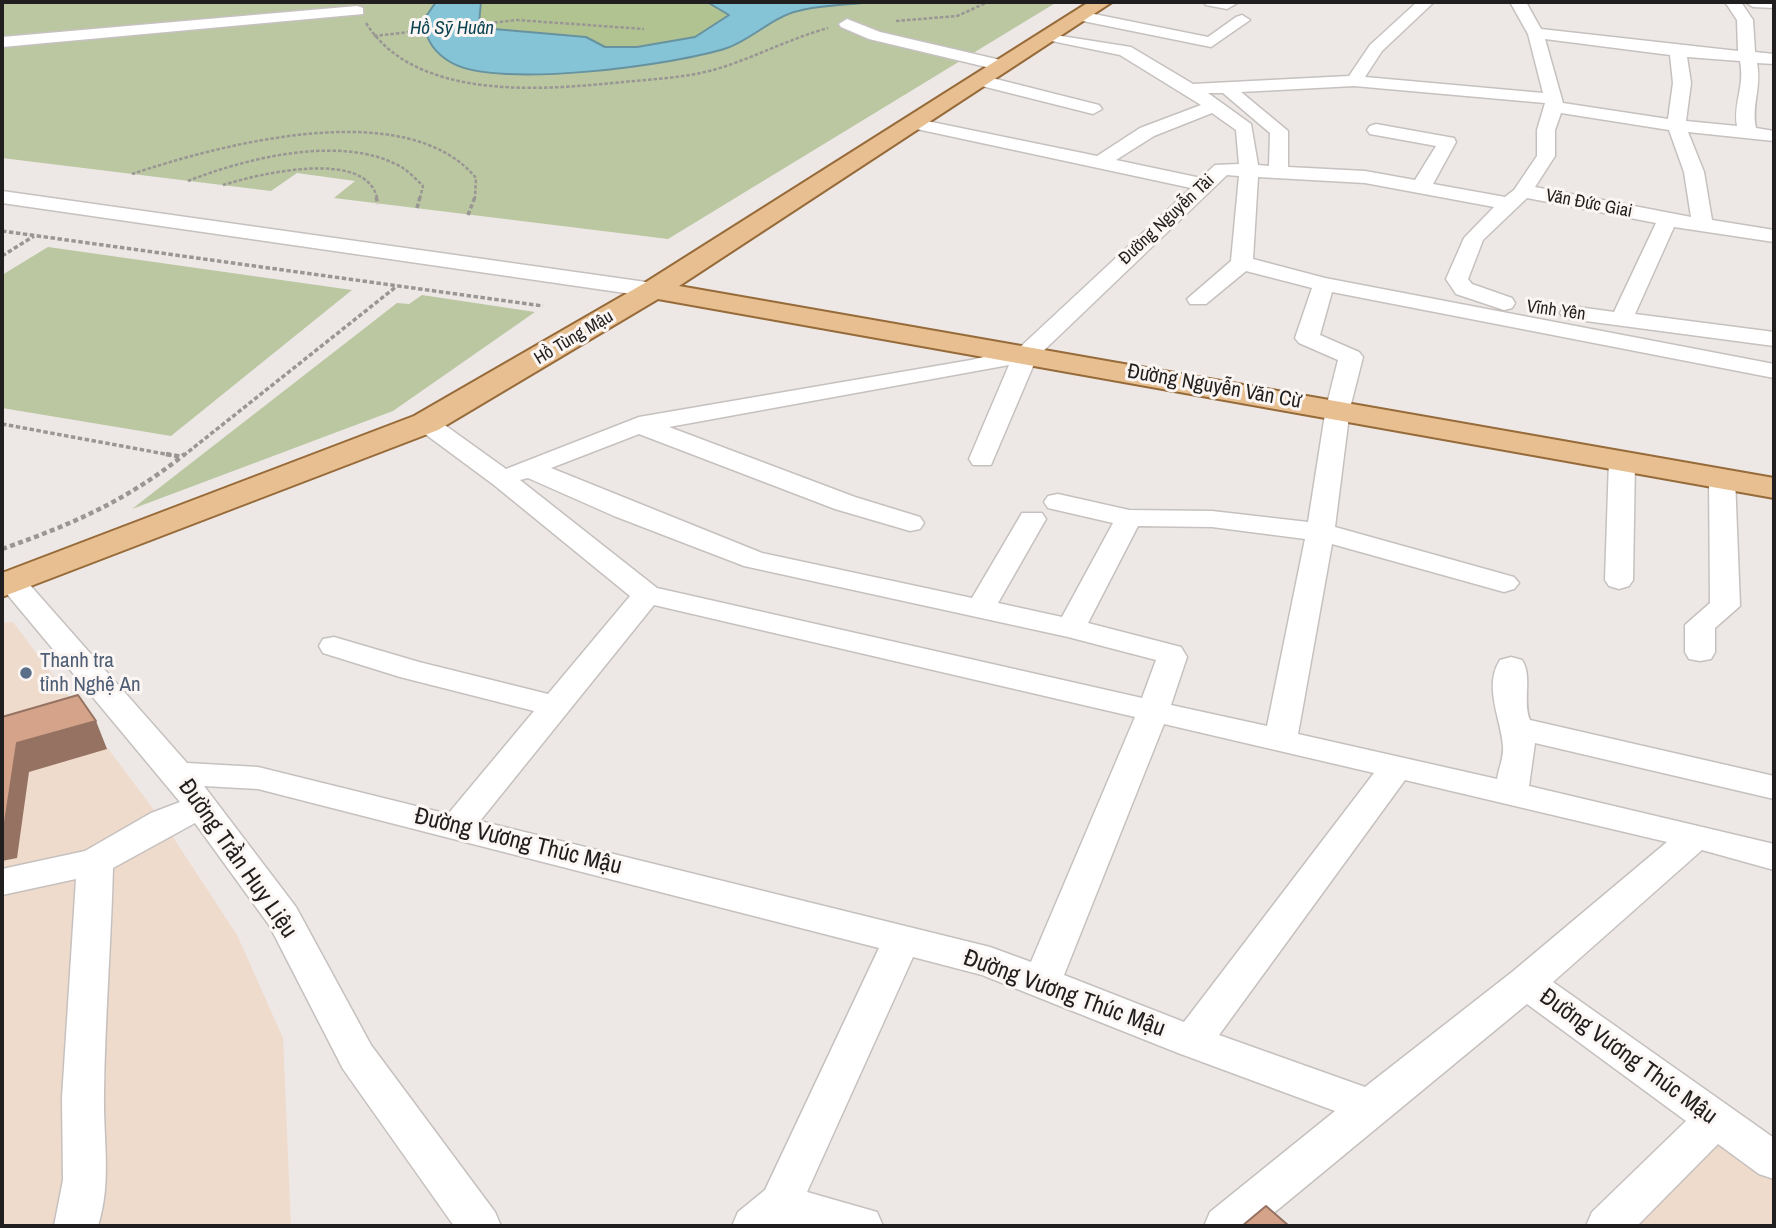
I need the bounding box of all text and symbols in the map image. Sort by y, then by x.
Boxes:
water label: Hồ Sỹ Huân [410,18,494,40]
street label: Đường Nguyễn Tài [1115,170,1219,270]
street label: Văn Đức Giai [1544,185,1634,223]
street label: Vĩnh Yên [1525,296,1587,326]
street label: Hồ Tùng Mậu [531,306,617,370]
street label: Đường Nguyễn Văn Cừ [1125,359,1303,415]
place label: Thanh tra tỉnh Nghệ An [40,648,141,698]
marker: Thanh tra tỉnh Nghệ An [18,665,34,681]
street label: Đường Trần Huy Liệu [171,774,303,944]
street label: Đường Vương Thúc Mậu [411,802,625,882]
street label: Đường Vương Thúc Mậu [959,944,1169,1044]
street label: Đường Vương Thúc Mậu [1534,983,1722,1131]

